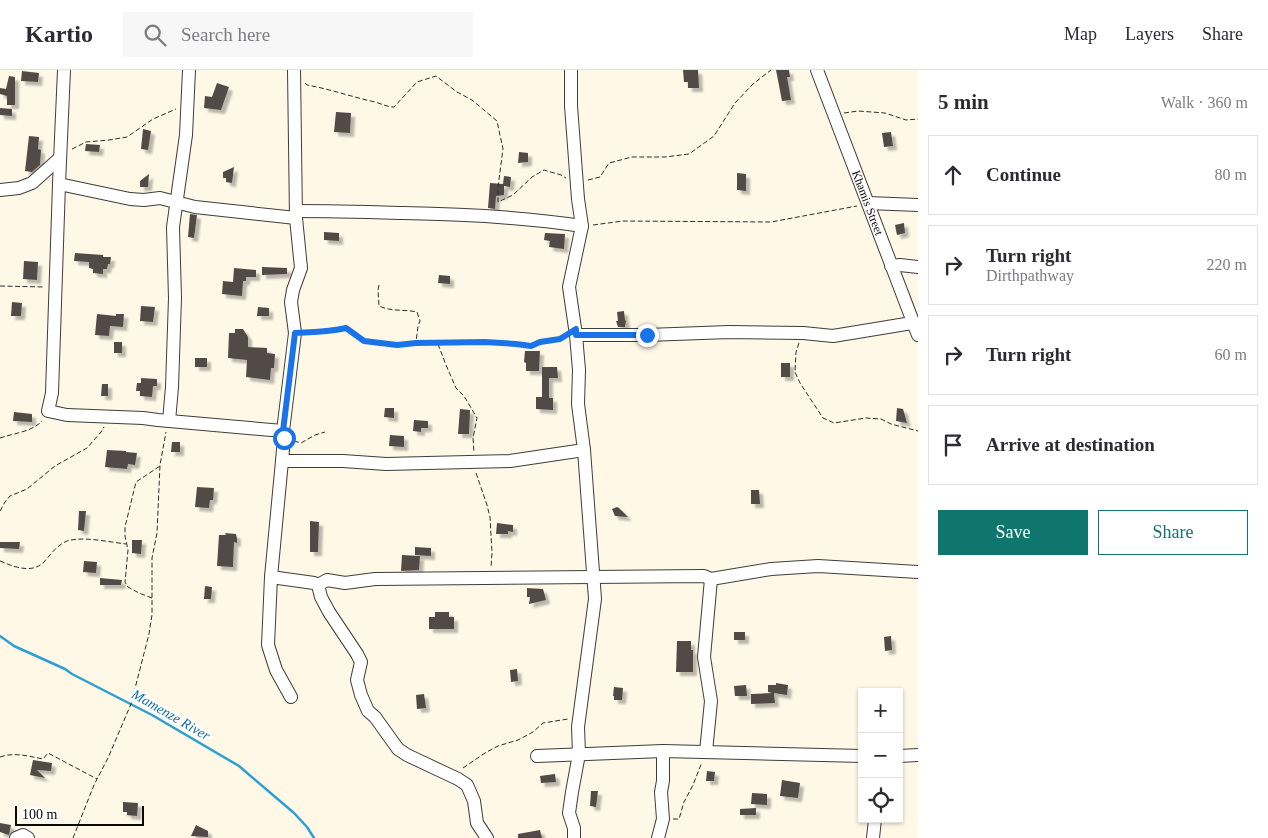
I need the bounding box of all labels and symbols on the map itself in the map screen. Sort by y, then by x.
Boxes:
street label: Khamis Street [849,168,887,238]
route end [636,324,659,347]
route start [273,427,296,450]
water label: Mamenze River [129,686,213,744]
scale bar [15,803,144,826]

